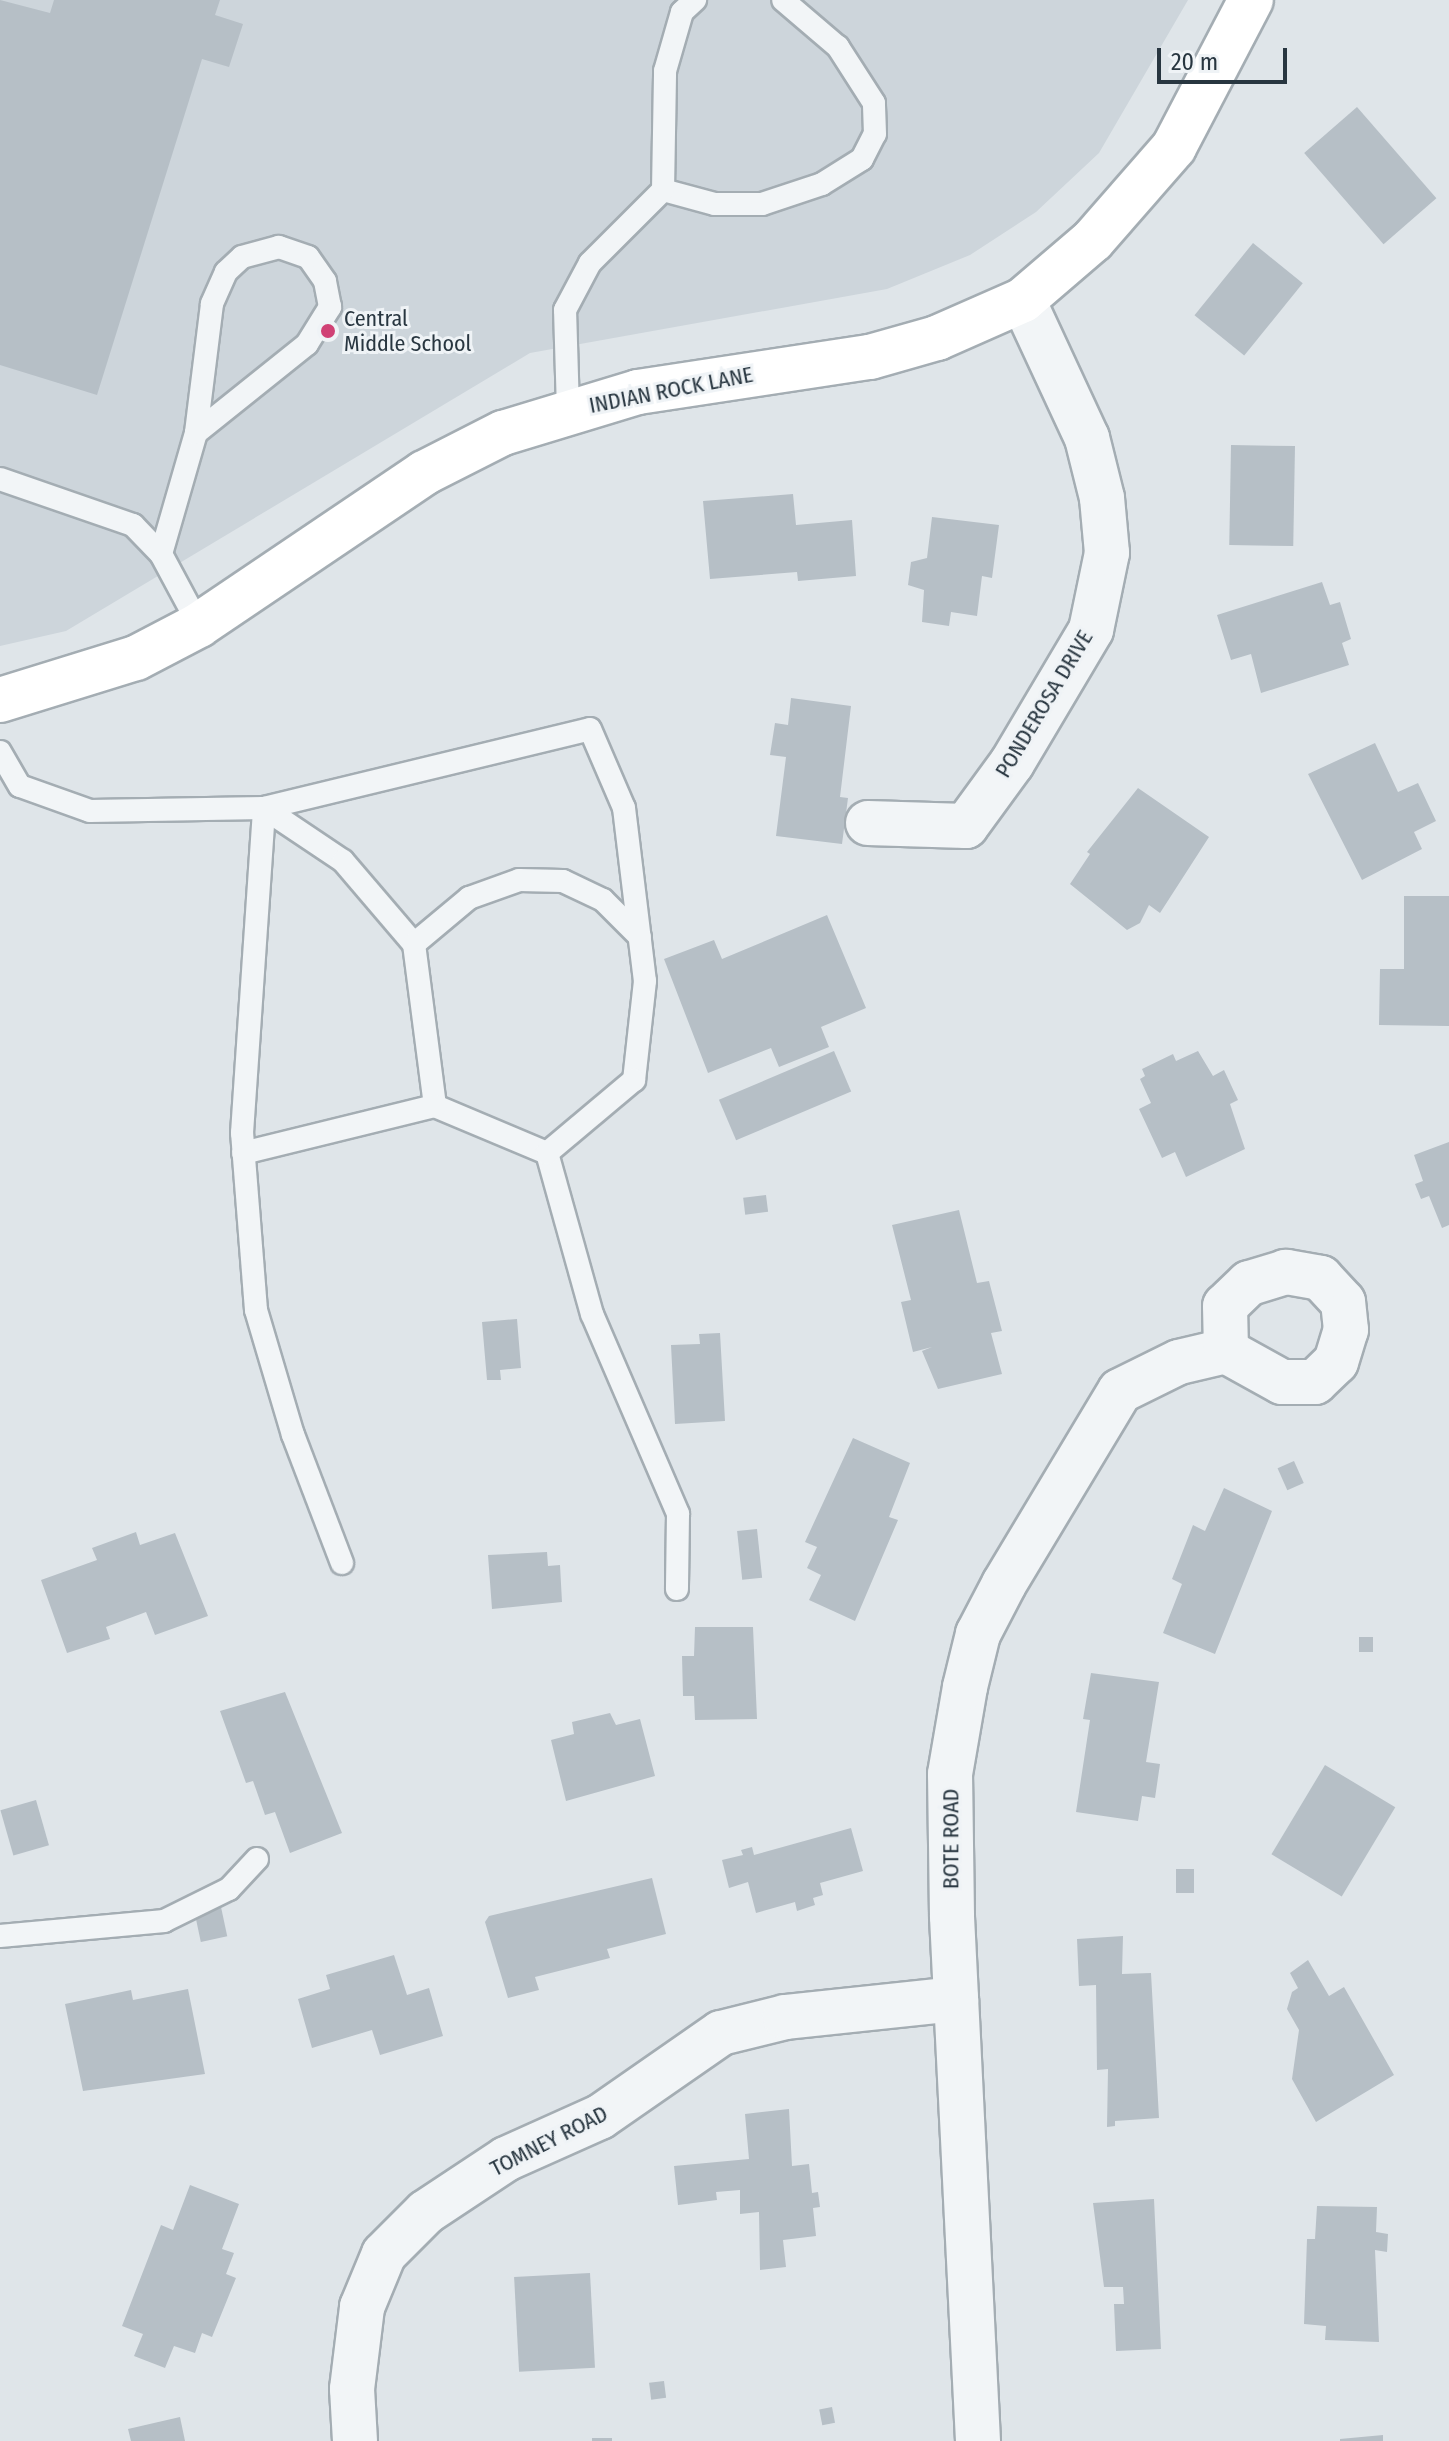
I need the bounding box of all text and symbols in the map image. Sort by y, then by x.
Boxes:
scale bar [1161,32,1291,82]
text: 20 m [1171,48,1218,76]
place label: Central Middle School [344,305,471,356]
marker: Central Middle School [319,322,337,340]
street label: INDIAN ROCK LANE [587,361,755,419]
street label: PONDEROSA DRIVE [990,626,1098,782]
street label: BOTE ROAD [938,1789,964,1889]
street label: TOMNEY ROAD [486,2100,612,2182]

